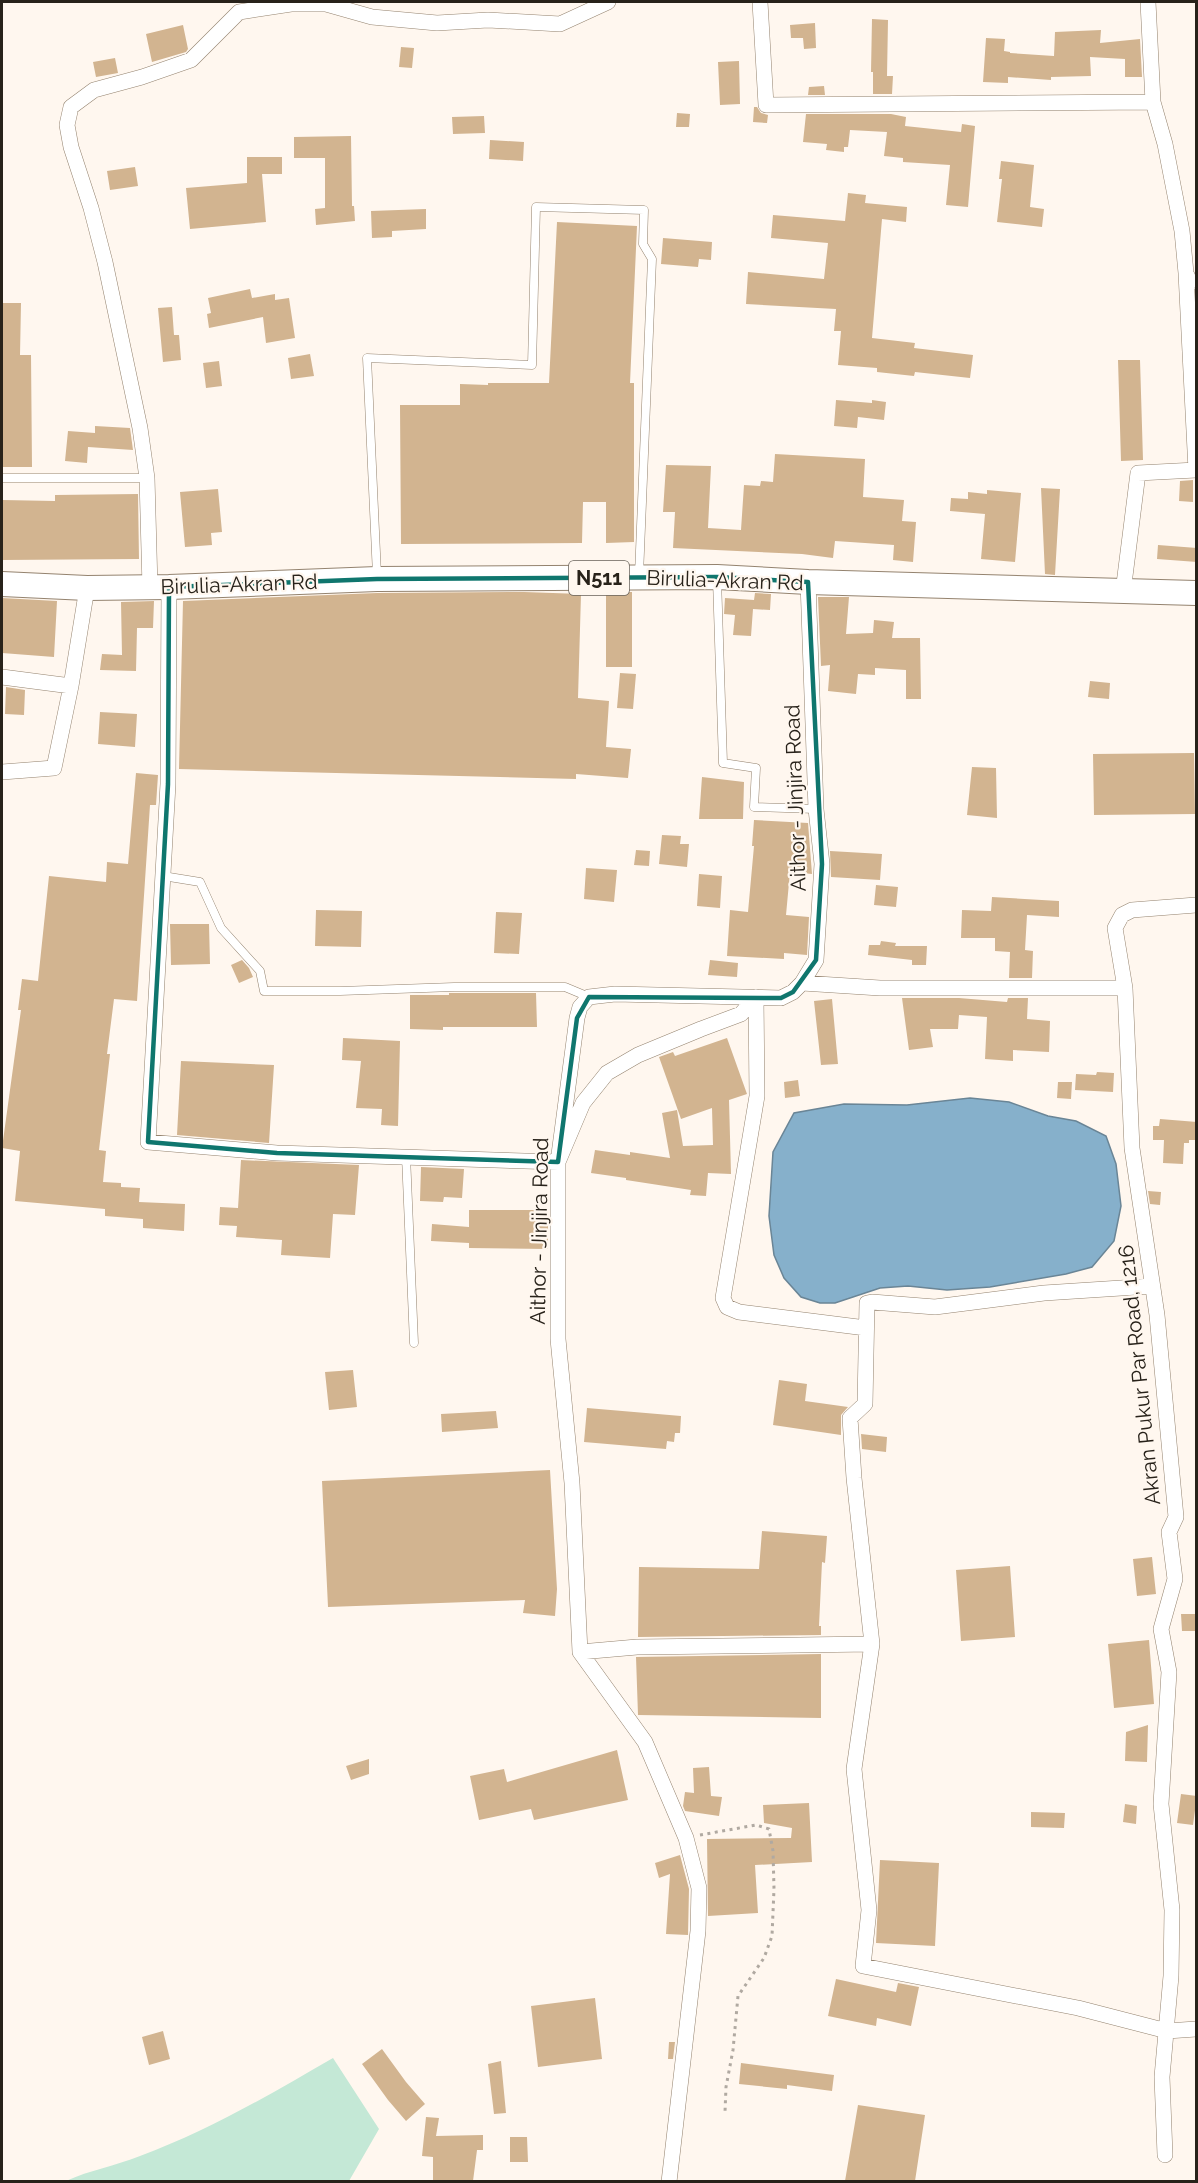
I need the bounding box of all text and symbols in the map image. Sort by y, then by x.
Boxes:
road number: N511 [569,561,629,595]
street label: Birulia-Akran Rd [646,565,804,595]
street label: Birulia-Akran Rd [160,569,318,599]
street label: Aithor - Jinjira Road [779,704,811,892]
street label: Aithor - Jinjira Road [525,1137,553,1325]
street label: Akran Pukur Par Road, 1216 [1113,1244,1165,1506]

